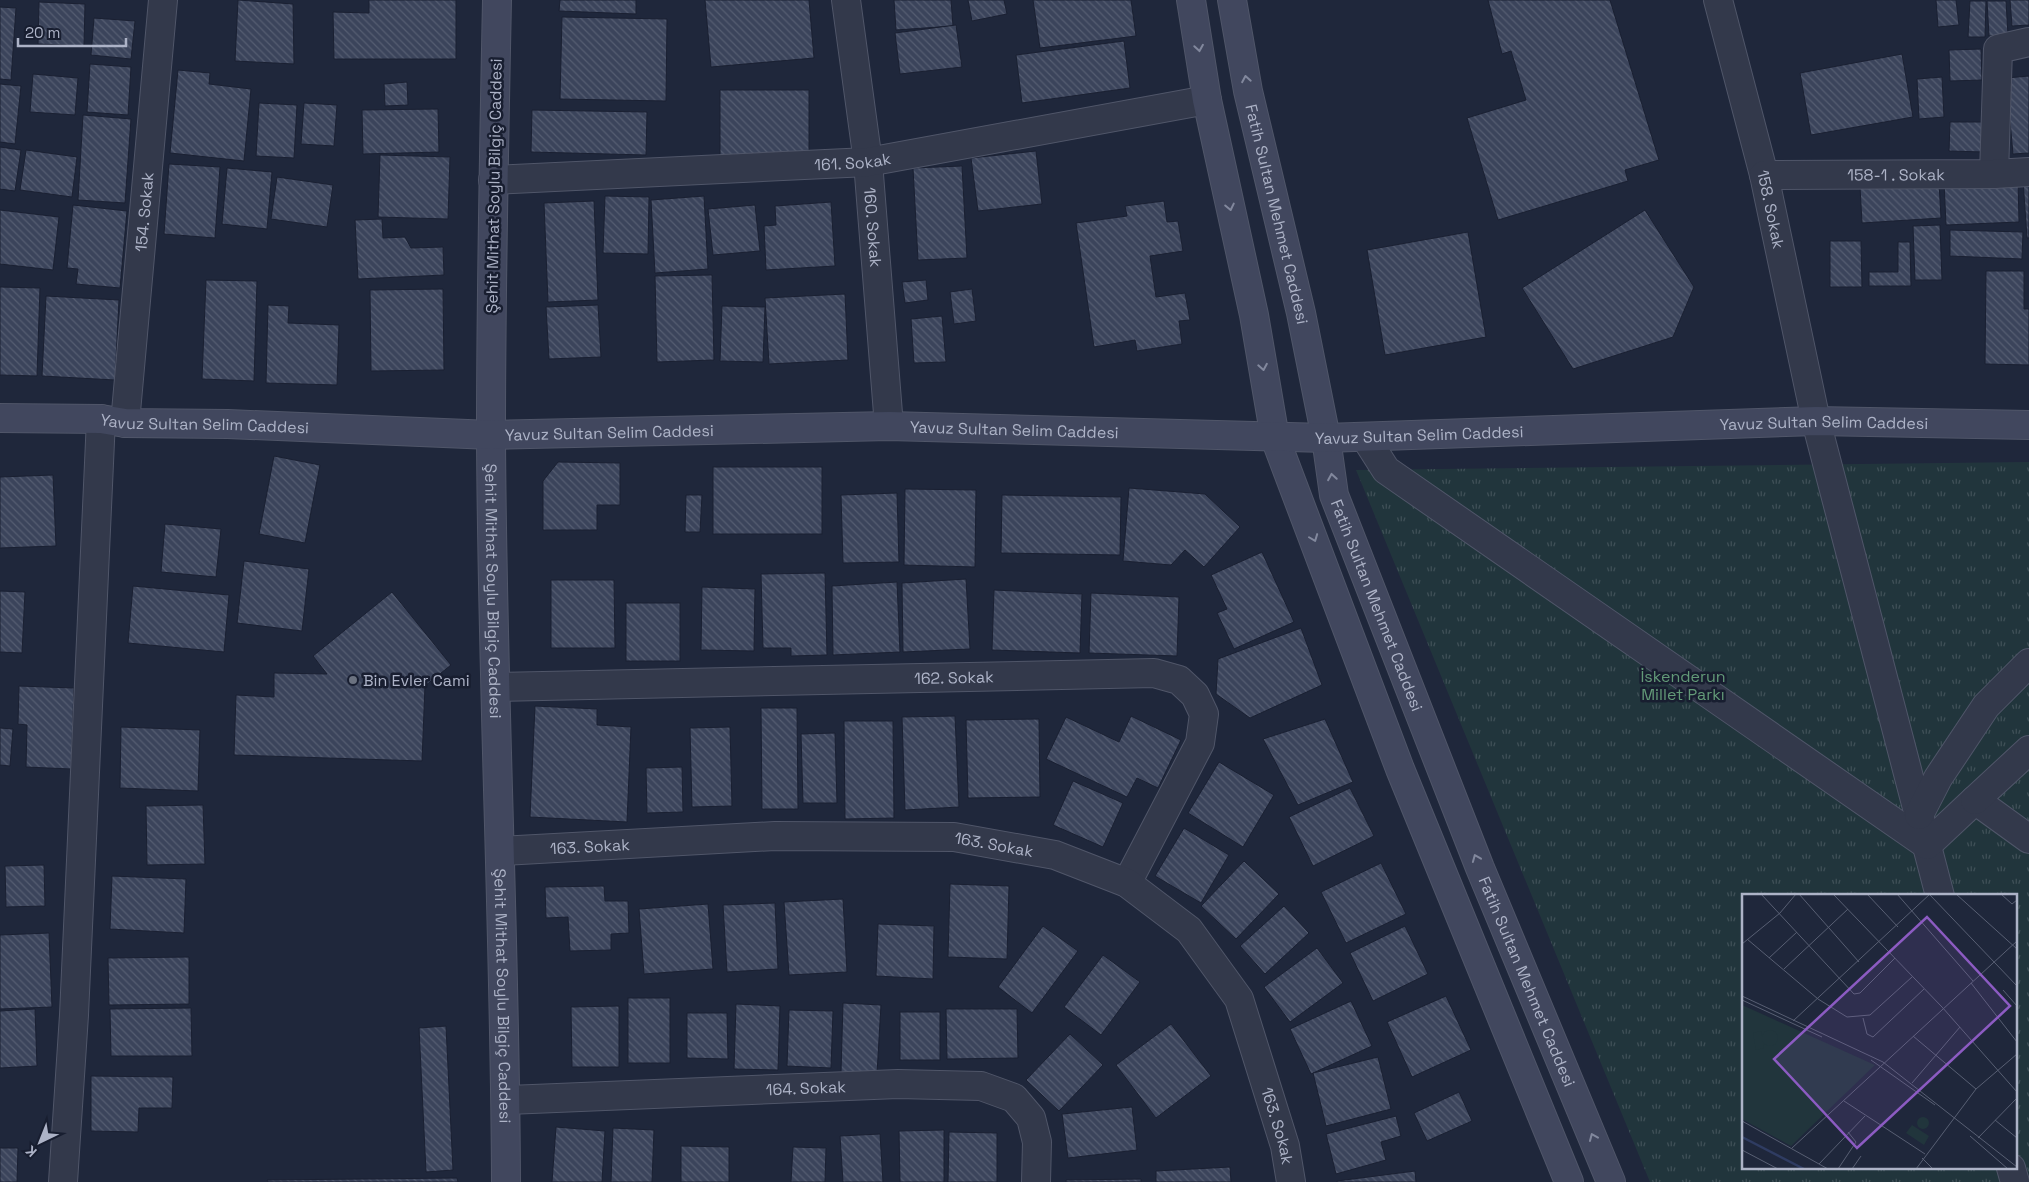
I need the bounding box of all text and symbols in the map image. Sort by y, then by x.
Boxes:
scale bar [18,15,125,47]
text: 20 m [25,23,60,42]
one-way arrow [1193,44,1203,53]
street label: Şehit Mithat Soylu Bilgiç Caddesi [481,58,507,314]
one-way arrow [1241,75,1251,84]
street label: Fatih Sultan Mehmet Caddesi [1241,102,1314,326]
street label: 161. Sokak [814,147,893,175]
street label: 158-1 . Sokak [1847,164,1945,185]
street label: 158. Sokak [1753,168,1790,251]
street label: 154. Sokak [130,171,158,253]
street label: 160. Sokak [860,187,887,268]
one-way arrow [1224,203,1235,212]
one-way arrow [1257,362,1267,371]
street label: Yavuz Sultan Selim Caddesi [99,409,309,438]
street label: Yavuz Sultan Selim Caddesi [1719,410,1928,435]
street label: Yavuz Sultan Selim Caddesi [910,416,1119,443]
street label: Yavuz Sultan Selim Caddesi [505,419,714,445]
street label: Yavuz Sultan Selim Caddesi [1314,421,1524,449]
street label: Şehit Mithat Soylu Bilgiç Caddesi [481,463,507,719]
one-way arrow [1327,473,1337,482]
street label: Fatih Sultan Mehmet Caddesi [1326,496,1428,714]
one-way arrow [1308,534,1318,542]
street label: 162. Sokak [914,666,994,689]
park label: İskenderun Millet Parkı [1640,666,1726,705]
place label: Bin Evler Cami [363,670,470,691]
marker: Bin Evler Cami [347,674,359,686]
street label: 163. Sokak [953,827,1035,862]
street label: 163. Sokak [549,833,631,859]
one-way arrow [1472,854,1482,863]
street label: Şehit Mithat Soylu Bilgiç Caddesi [490,868,516,1123]
street label: Fatih Sultan Mehmet Caddesi [1474,873,1580,1090]
inset map [1742,894,2016,1170]
street label: 164. Sokak [765,1076,847,1100]
street label: 163. Sokak [1257,1084,1298,1166]
north arrow [15,1117,65,1167]
one-way arrow [1588,1133,1599,1142]
text: K [22,1142,40,1161]

